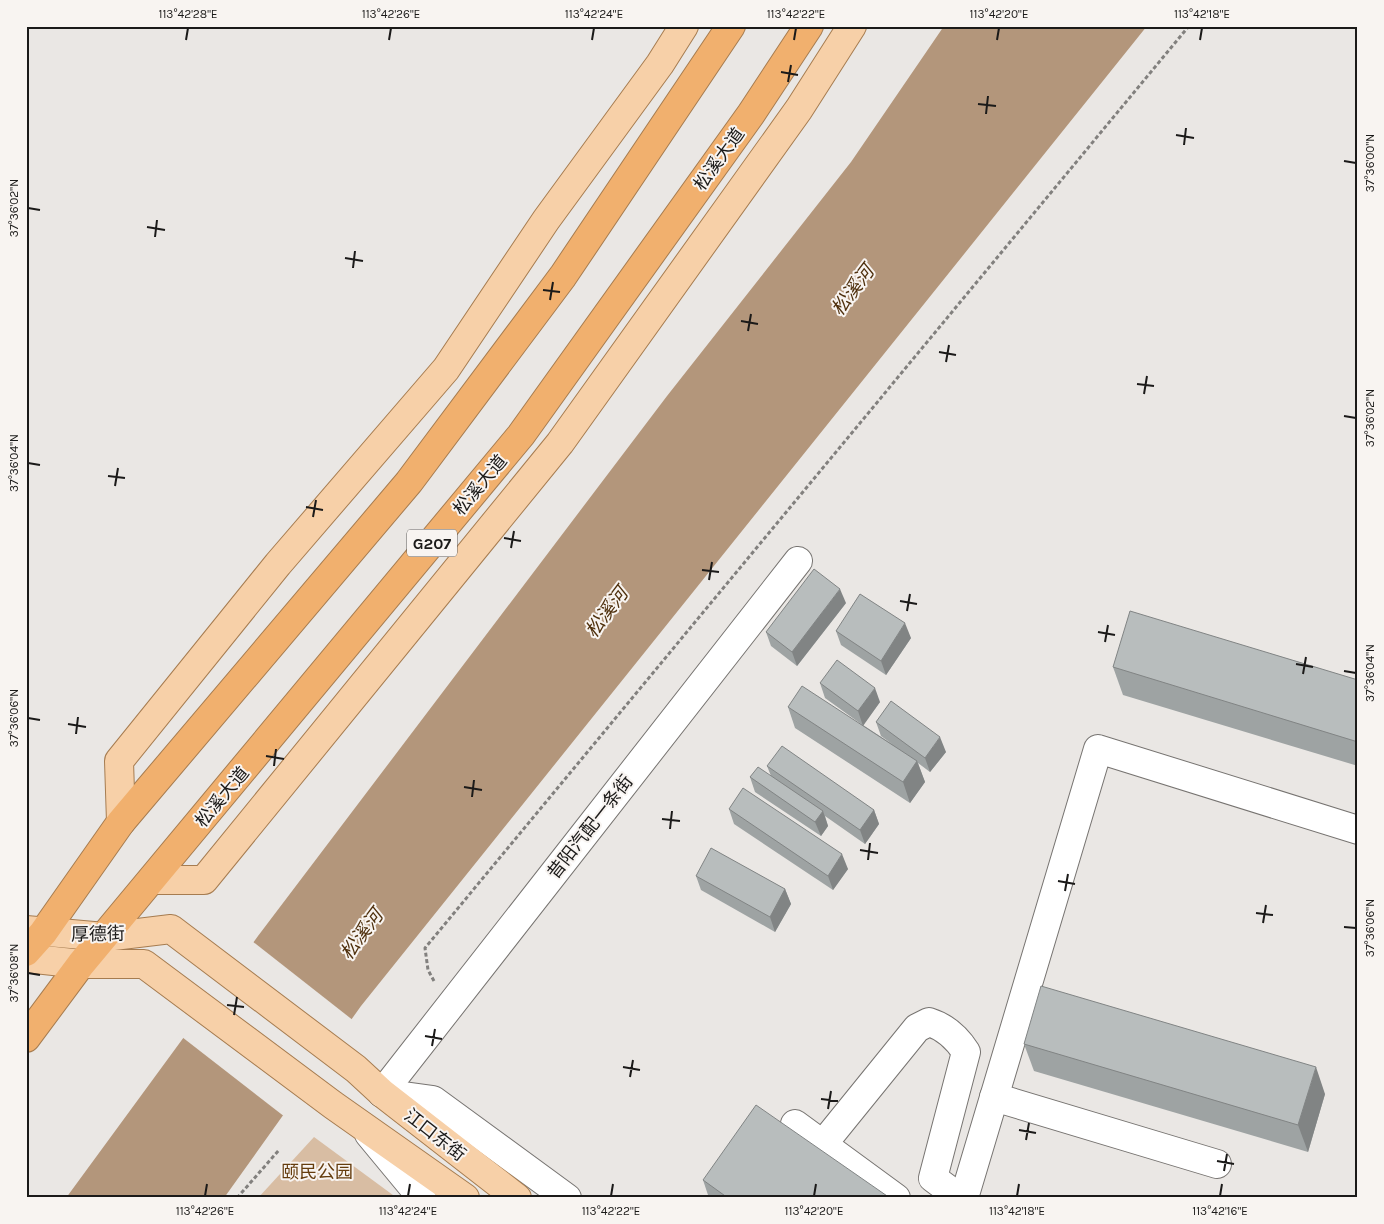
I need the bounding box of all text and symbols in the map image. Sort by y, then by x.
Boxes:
text: 113°42'28"E [158,7,218,21]
text: 113°42'26"E [362,7,420,21]
text: 113°42'24"E [565,7,623,21]
text: 113°42'22"E [767,7,825,21]
text: 113°42'20"E [970,7,1028,21]
text: 113°42'18"E [1174,7,1230,21]
street label: 松溪大道 [689,123,749,195]
text: 37°36'00"N [1363,134,1377,192]
text: 37°36'02"N [7,179,21,237]
water label: 松溪河 [827,258,881,320]
text: 37°36'02"N [1363,389,1377,447]
text: 37°36'04"N [7,434,21,492]
street label: 松溪大道 [448,450,512,520]
road number: G207 [407,530,457,556]
water label: 松溪河 [581,580,635,642]
text: 37°36'04"N [1363,644,1377,702]
text: 37°36'06"N [7,689,21,747]
street label: 松溪大道 [190,762,254,832]
street label: 昔阳汽配一条街 [543,771,637,883]
text: 37°36'06"N [1363,899,1377,957]
water label: 松溪河 [336,902,390,964]
street label: 厚德街 [71,923,125,945]
text: 37°36'08"N [7,944,21,1002]
street label: 江口东街 [400,1104,470,1166]
park label: 颐民公园 [281,1161,353,1183]
text: 113°42'26"E [176,1204,234,1218]
text: 113°42'24"E [379,1204,437,1218]
text: 113°42'22"E [582,1204,640,1218]
text: 113°42'20"E [785,1204,843,1218]
text: 113°42'18"E [989,1204,1045,1218]
text: 113°42'16"E [1192,1204,1248,1218]

